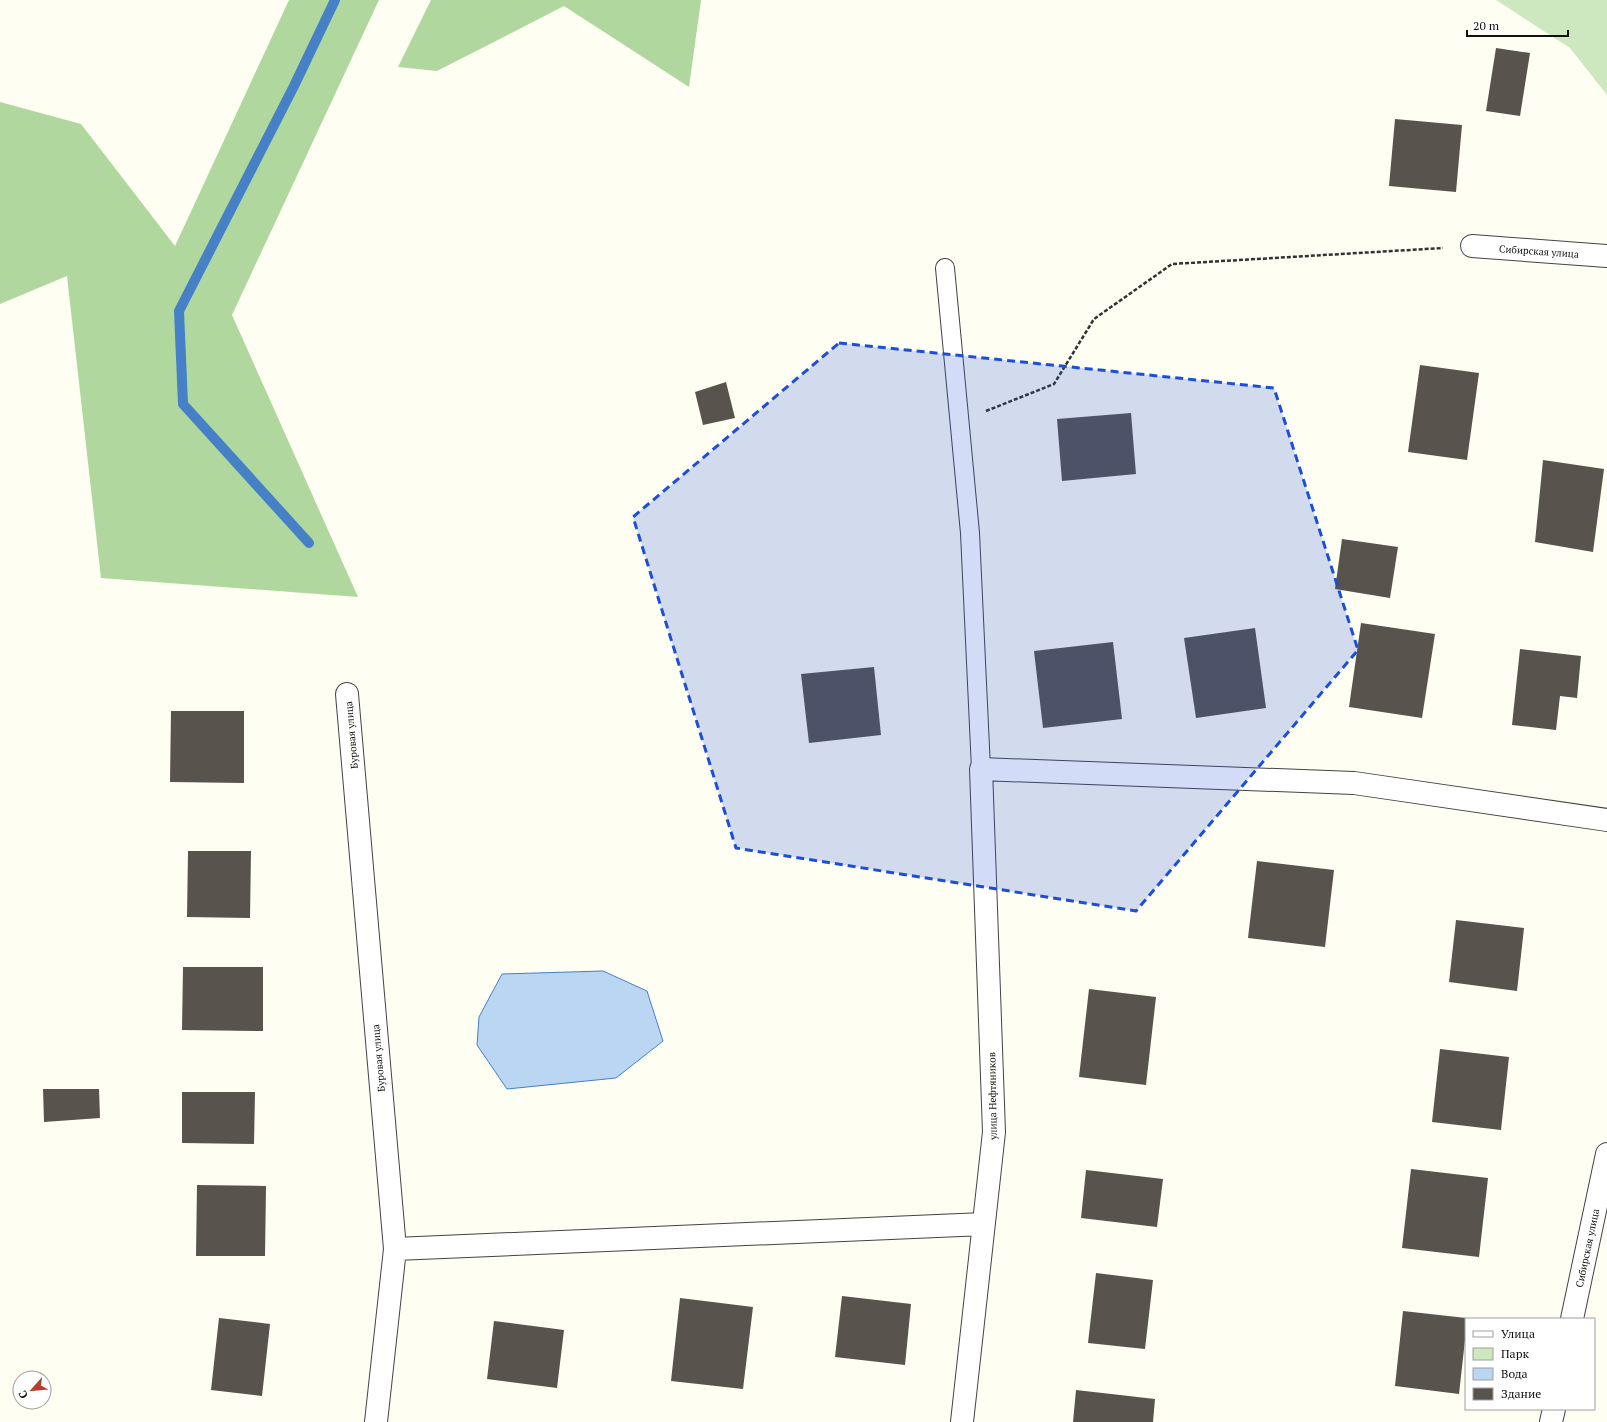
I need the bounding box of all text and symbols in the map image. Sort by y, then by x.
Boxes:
scale bar [1467,12,1568,38]
text: 20 m [1473,18,1500,33]
street label: Сибирская улица [1499,242,1579,261]
street label: Буровая улица [342,701,361,769]
street label: Буровая улица [369,1024,388,1092]
street label: улица Нефтяников [985,1052,1000,1141]
street label: Сибирская улица [1573,1208,1602,1289]
legend [1465,1318,1595,1410]
text: Улица [1501,1326,1535,1341]
text: Парк [1501,1346,1529,1361]
text: Вода [1501,1366,1528,1381]
north arrow [12,1370,52,1410]
text: Здание [1501,1386,1541,1401]
text: С [15,1388,31,1401]

